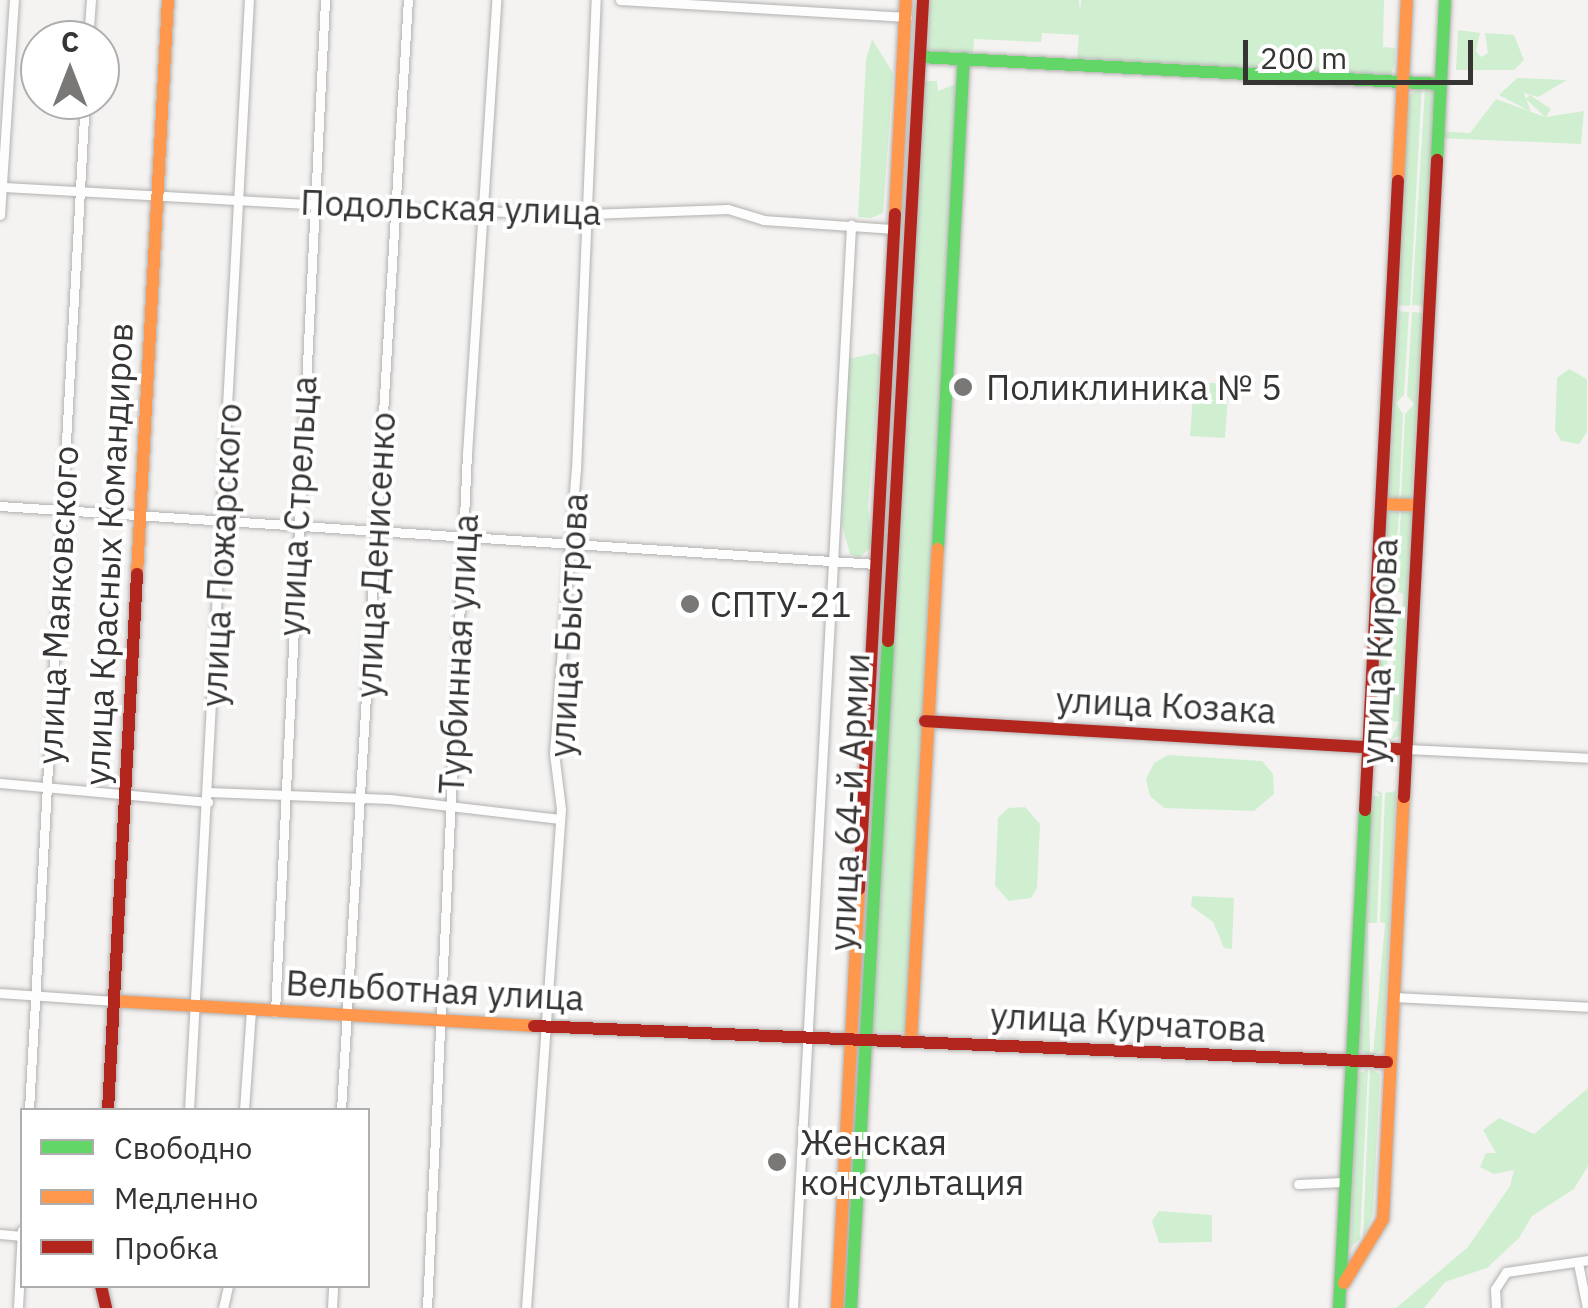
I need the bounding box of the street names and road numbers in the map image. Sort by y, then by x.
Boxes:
street label: Подольская улица [300,181,602,233]
street label: улица Красных Командиров [75,322,141,786]
street label: улица Стрельца [269,375,325,637]
street label: улица Пожарского [192,402,250,708]
street label: улица Денисенко [347,411,403,699]
street label: улица Маяковского [28,445,86,765]
street label: улица Быстрова [540,492,596,758]
street label: Турбинная улица [430,513,486,795]
street label: улица Кирова [1352,537,1406,765]
street label: улица 64-й Армии [820,652,878,952]
street label: улица Козака [1055,678,1277,732]
street label: Вельботная улица [285,961,585,1019]
street label: улица Курчатова [989,994,1267,1050]

